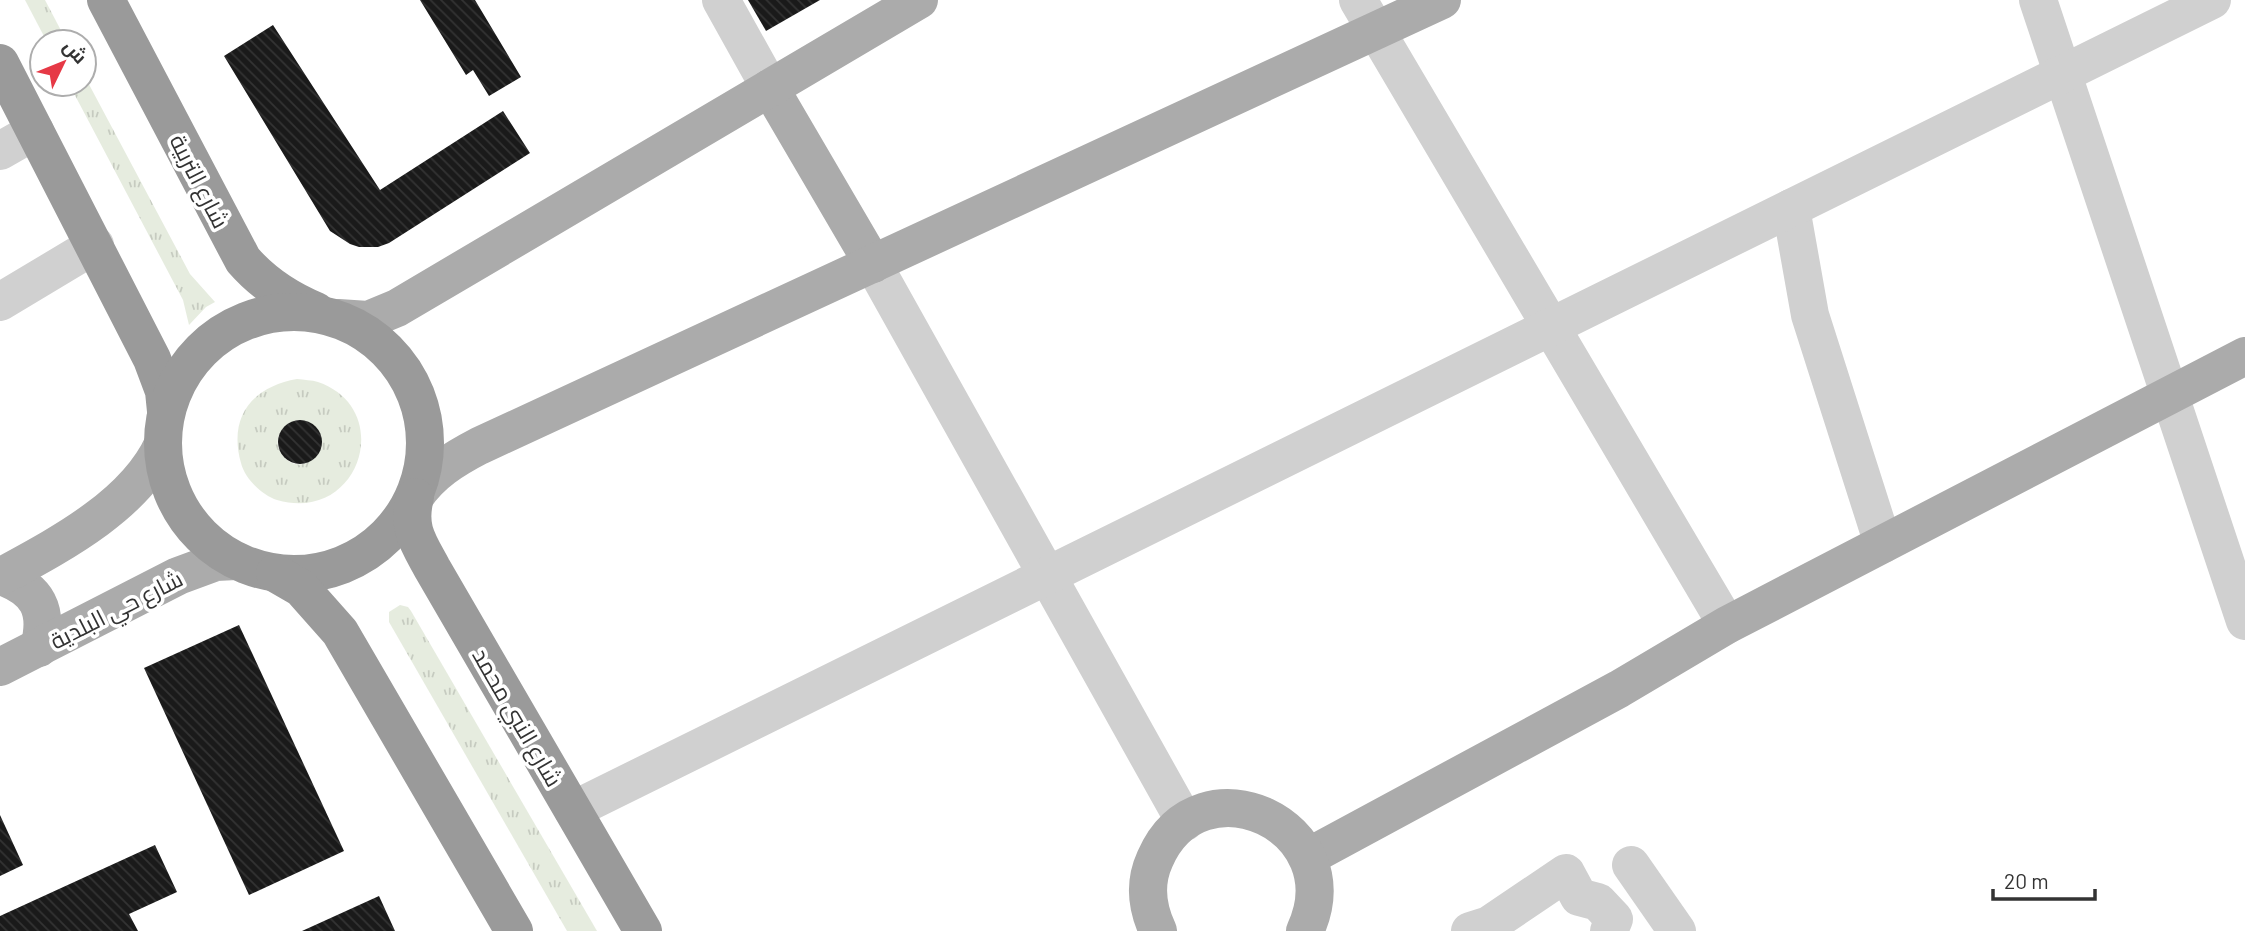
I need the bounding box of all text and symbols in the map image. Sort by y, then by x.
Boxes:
north arrow [28,28,98,98]
text: ش [58,34,93,69]
street label: شارع التربية [162,129,236,234]
street label: شارع حي البلدية [45,564,189,659]
street label: شارع النبي محمد [463,643,569,794]
scale bar [1993,858,2094,902]
text: 20 m [2004,868,2049,893]

